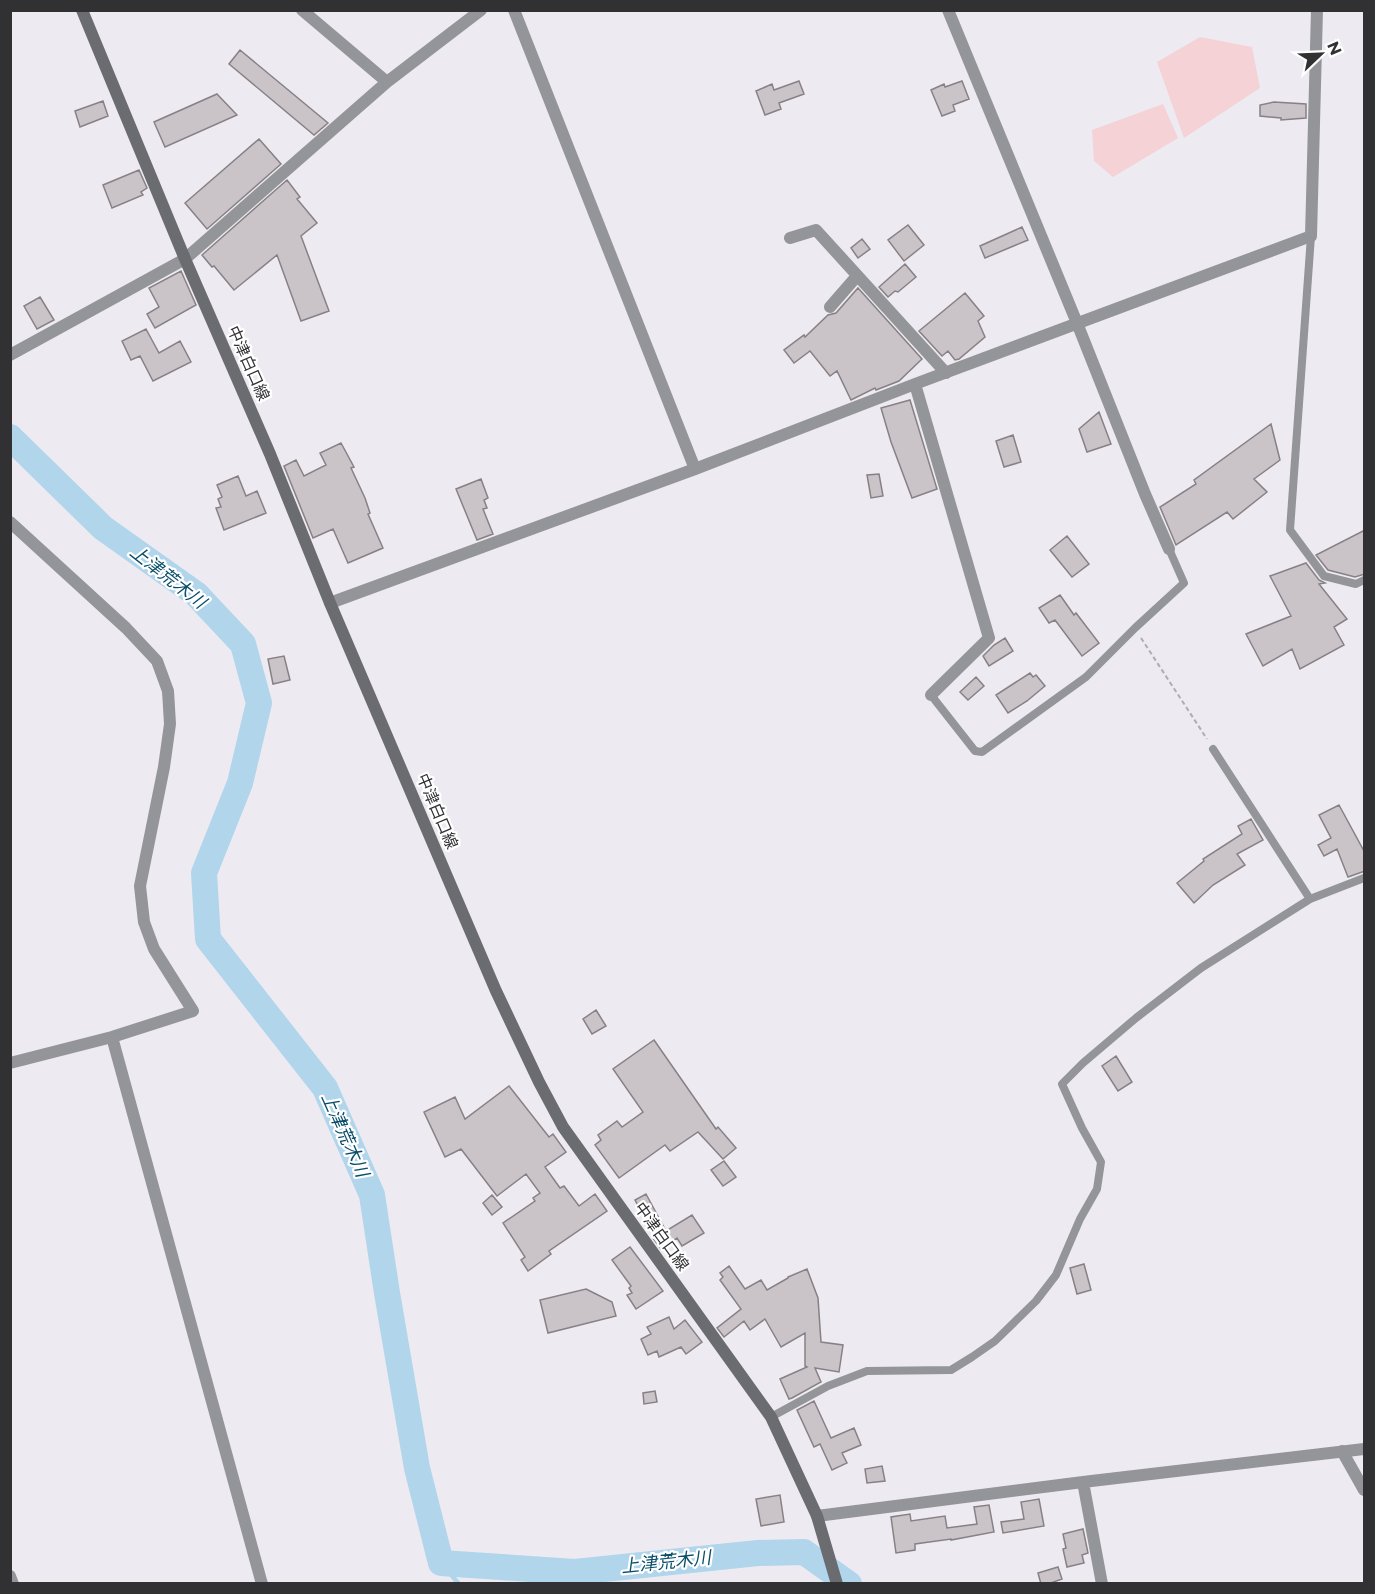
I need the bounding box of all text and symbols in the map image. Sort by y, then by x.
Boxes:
north arrow [1291,24,1351,84]
text: N [1323,39,1346,58]
street label: 中津白口線 [224,323,273,404]
water label: 上津荒木川 [126,541,212,615]
street label: 中津白口線 [413,771,462,852]
water label: 上津荒木川 [317,1089,374,1182]
street label: 中津白口線 [630,1198,693,1274]
water label: 上津荒木川 [620,1546,714,1578]

